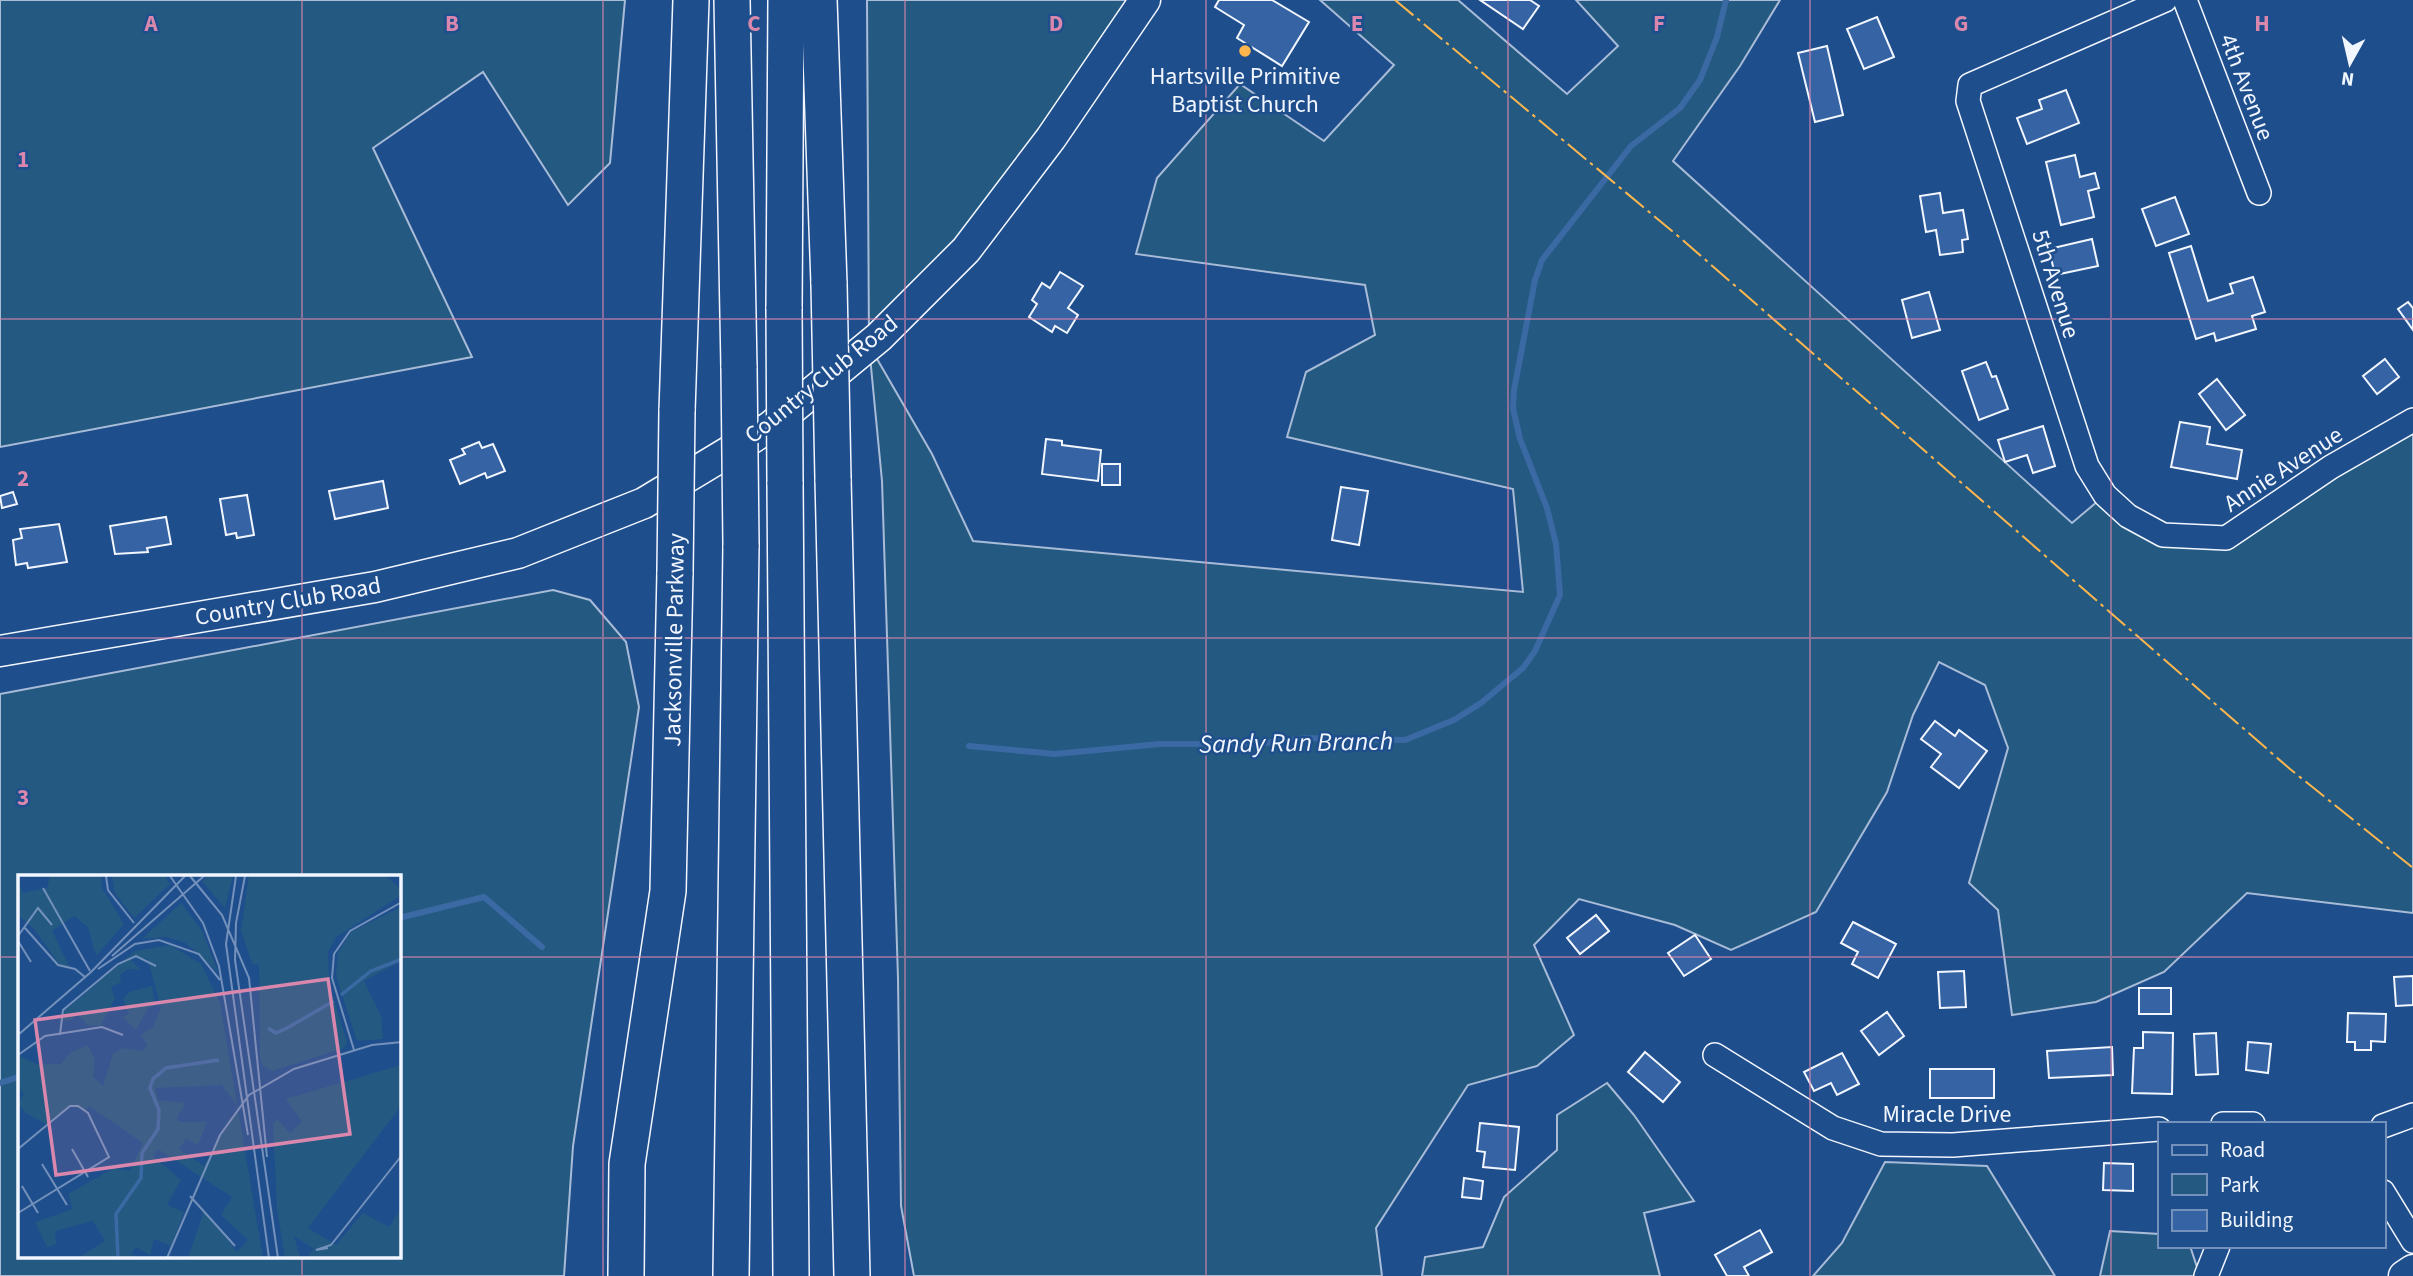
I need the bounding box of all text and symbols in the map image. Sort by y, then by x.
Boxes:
text: A [143,7,158,40]
text: B [445,7,459,40]
text: C [747,7,761,40]
text: D [1049,7,1063,40]
text: E [1351,7,1363,40]
text: F [1653,7,1665,40]
text: G [1954,7,1968,40]
text: H [2254,7,2270,40]
north arrow [2315,28,2385,98]
street label: 4th Avenue [2210,29,2283,146]
marker: Hartsville Primitive Baptist Church [1237,43,1253,59]
place label: Hartsville Primitive Baptist Church [1150,59,1340,122]
text: N [2340,64,2356,93]
text: 1 [17,143,29,176]
street label: 5th Avenue [2022,226,2089,343]
street label: Country Club Road [737,306,906,452]
street label: Annie Avenue [2217,418,2350,521]
text: 2 [17,462,29,495]
street label: Jacksonville Parkway [655,533,694,747]
street label: Country Club Road [192,568,384,635]
water label: Sandy Run Branch [1199,722,1393,763]
text: 3 [17,781,29,814]
inset map [18,875,401,1258]
street label: Miracle Drive [1883,1097,2012,1132]
legend [2158,1122,2385,1248]
text: Road [2220,1135,2265,1165]
text: Park [2220,1170,2260,1200]
text: Building [2220,1205,2294,1235]

